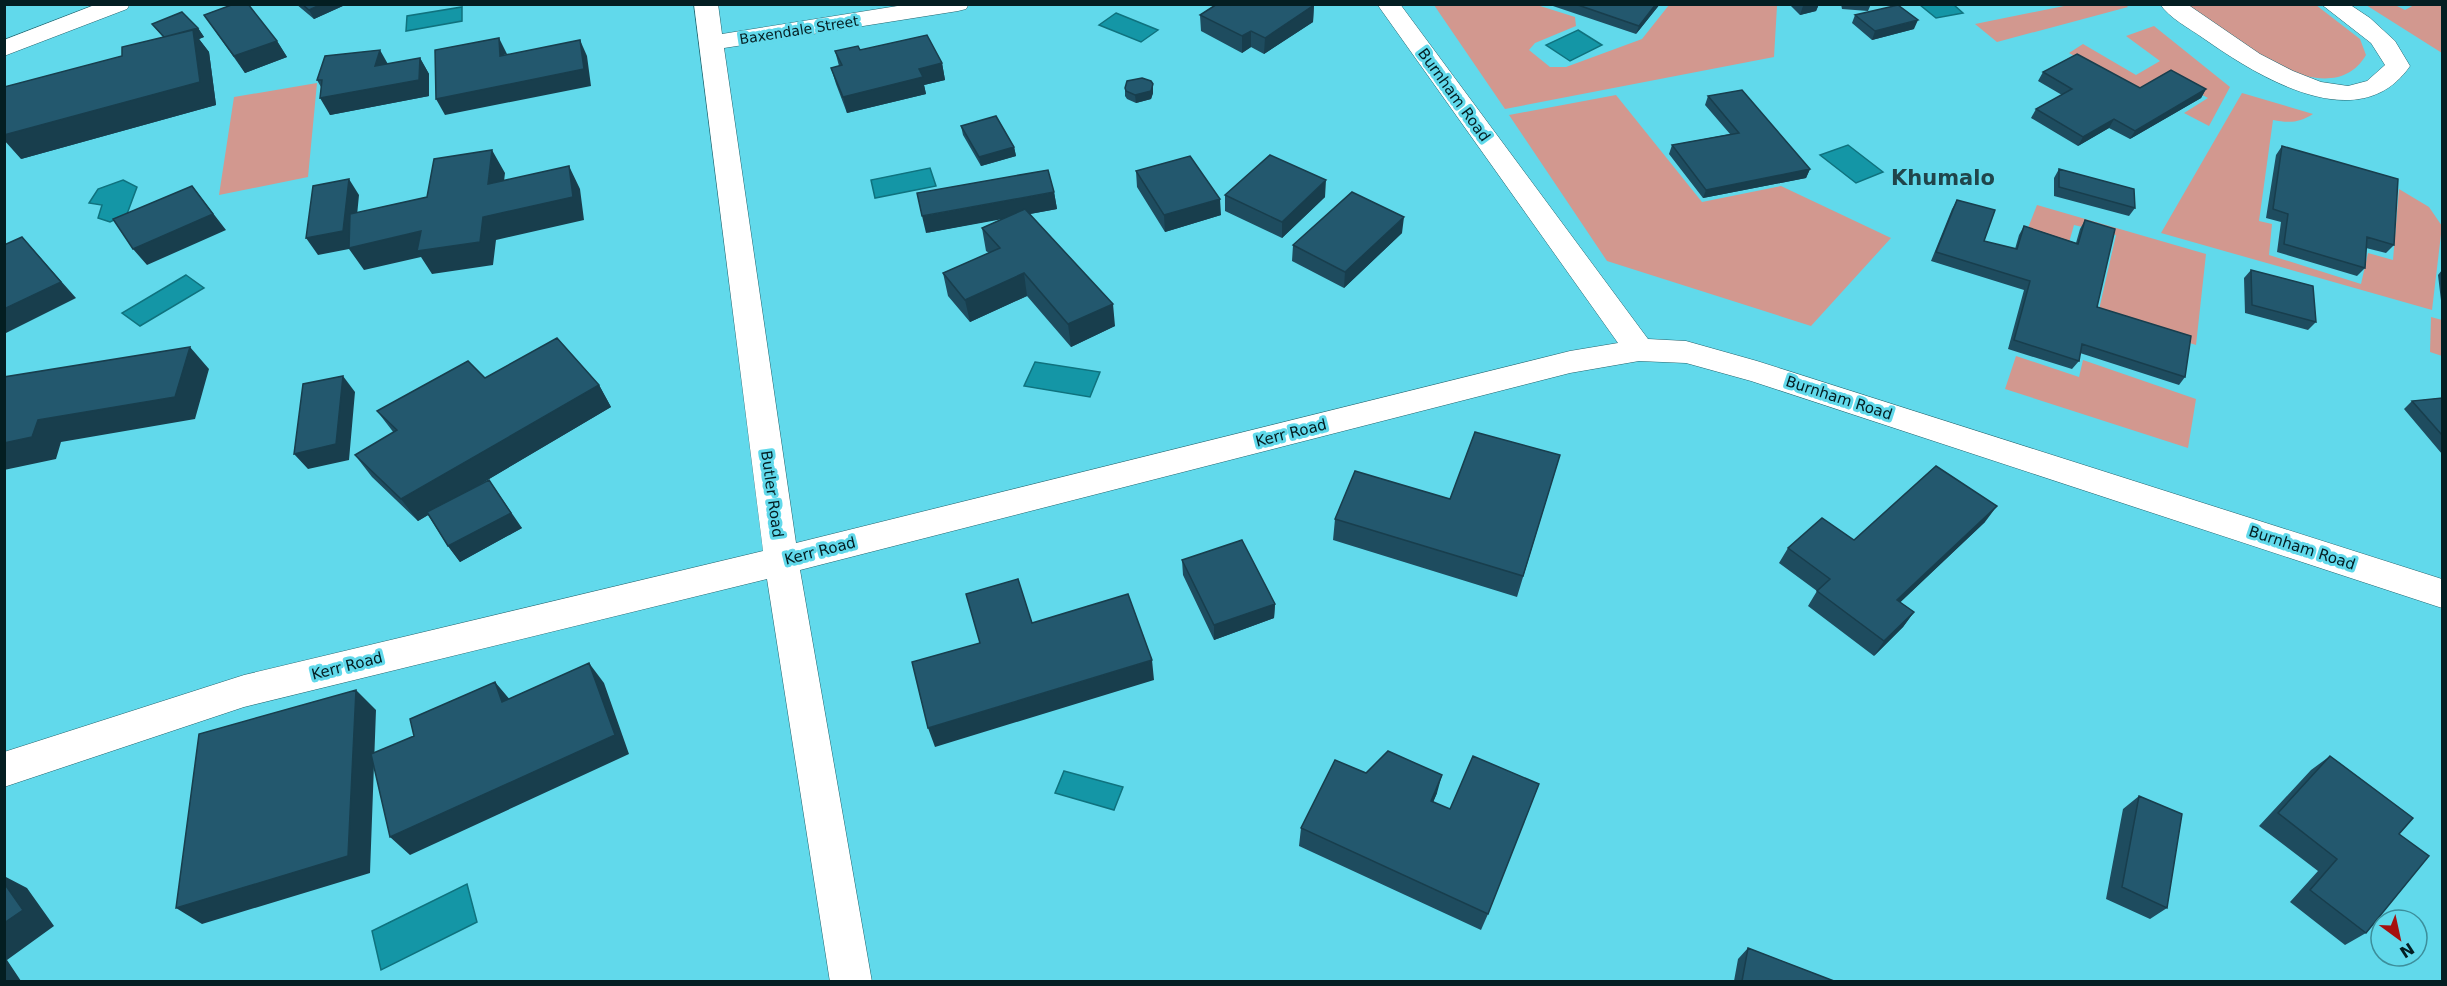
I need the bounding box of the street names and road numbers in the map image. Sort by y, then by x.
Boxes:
street label: Baxendale Street [738,13,860,47]
street label: Burnham Road [1414,45,1494,145]
street label: Burnham Road [1783,372,1895,424]
street label: Kerr Road [1254,415,1328,451]
street label: Butler Road [757,449,787,539]
street label: Burnham Road [2246,522,2358,574]
street label: Kerr Road [783,533,857,569]
street label: Kerr Road [310,648,384,684]

